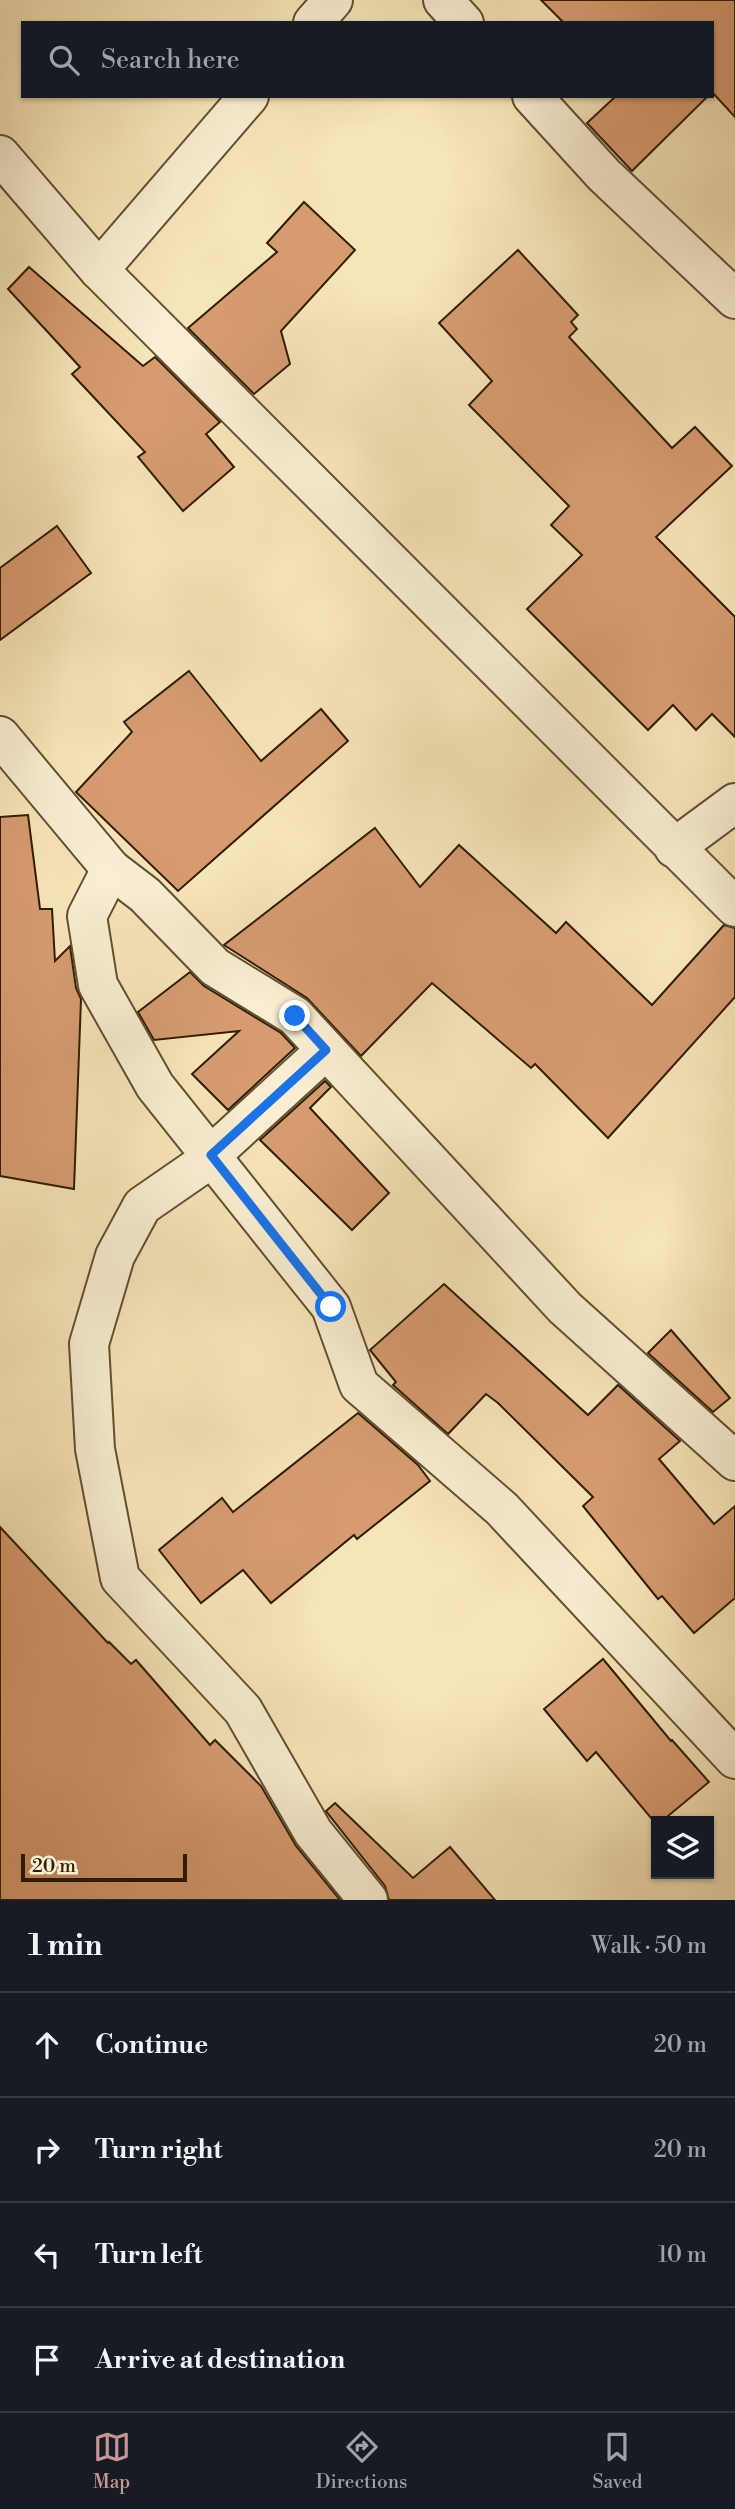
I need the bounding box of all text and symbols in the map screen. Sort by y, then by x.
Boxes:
search box [21,21,714,98]
icon: search [45,41,83,79]
text: Search here [101,44,240,76]
route end [279,1000,310,1031]
route start [315,1291,346,1322]
map controls [651,1816,714,1879]
button: layers [651,1816,714,1879]
scale bar [21,1851,187,1883]
text: 20 m [32,1854,76,1878]
text: 1 min [28,1927,103,1965]
text: Walk · 50 m [591,1932,707,1960]
icon: ahead [28,2026,66,2064]
text: Continue [95,2029,208,2061]
text: 20 m [654,2031,707,2059]
icon: right [28,2131,66,2169]
text: Turn right [95,2134,223,2166]
text: 20 m [654,2136,707,2164]
icon: left [28,2236,66,2274]
text: Turn left [95,2239,203,2271]
text: 10 m [658,2241,707,2269]
icon: arrive [28,2341,66,2379]
text: Arrive at destination [95,2344,345,2376]
tab: Map [93,2428,131,2494]
tab: Directions [316,2428,407,2494]
tab: Saved [593,2428,642,2494]

